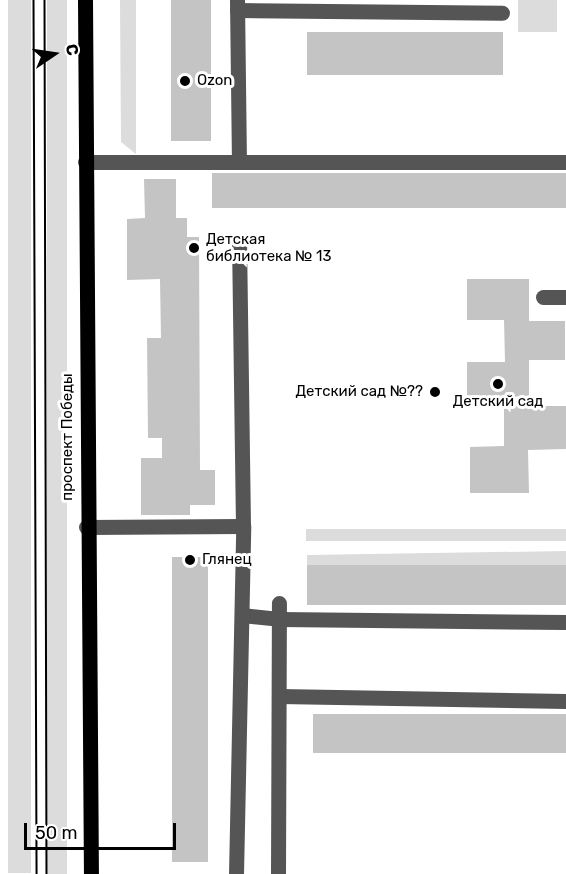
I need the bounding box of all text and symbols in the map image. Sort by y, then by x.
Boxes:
north arrow [24,24,84,84]
text: С [62,42,83,57]
place label: Ozon [197,72,232,90]
marker: Ozon [178,74,192,88]
place label: Детская библиотека № 13 [206,230,332,265]
marker: Детская библиотека № 13 [187,241,201,255]
street label: проспект Победы [59,373,77,501]
marker: Детский сад [491,377,505,391]
place label: Детский сад №?? [296,383,423,401]
marker: Детский сад №?? [428,385,442,399]
place label: Детский сад [453,393,543,411]
place label: Глянец [202,551,252,569]
marker: Глянец [183,553,197,567]
scale bar [27,811,178,849]
text: 50 m [35,822,78,844]

